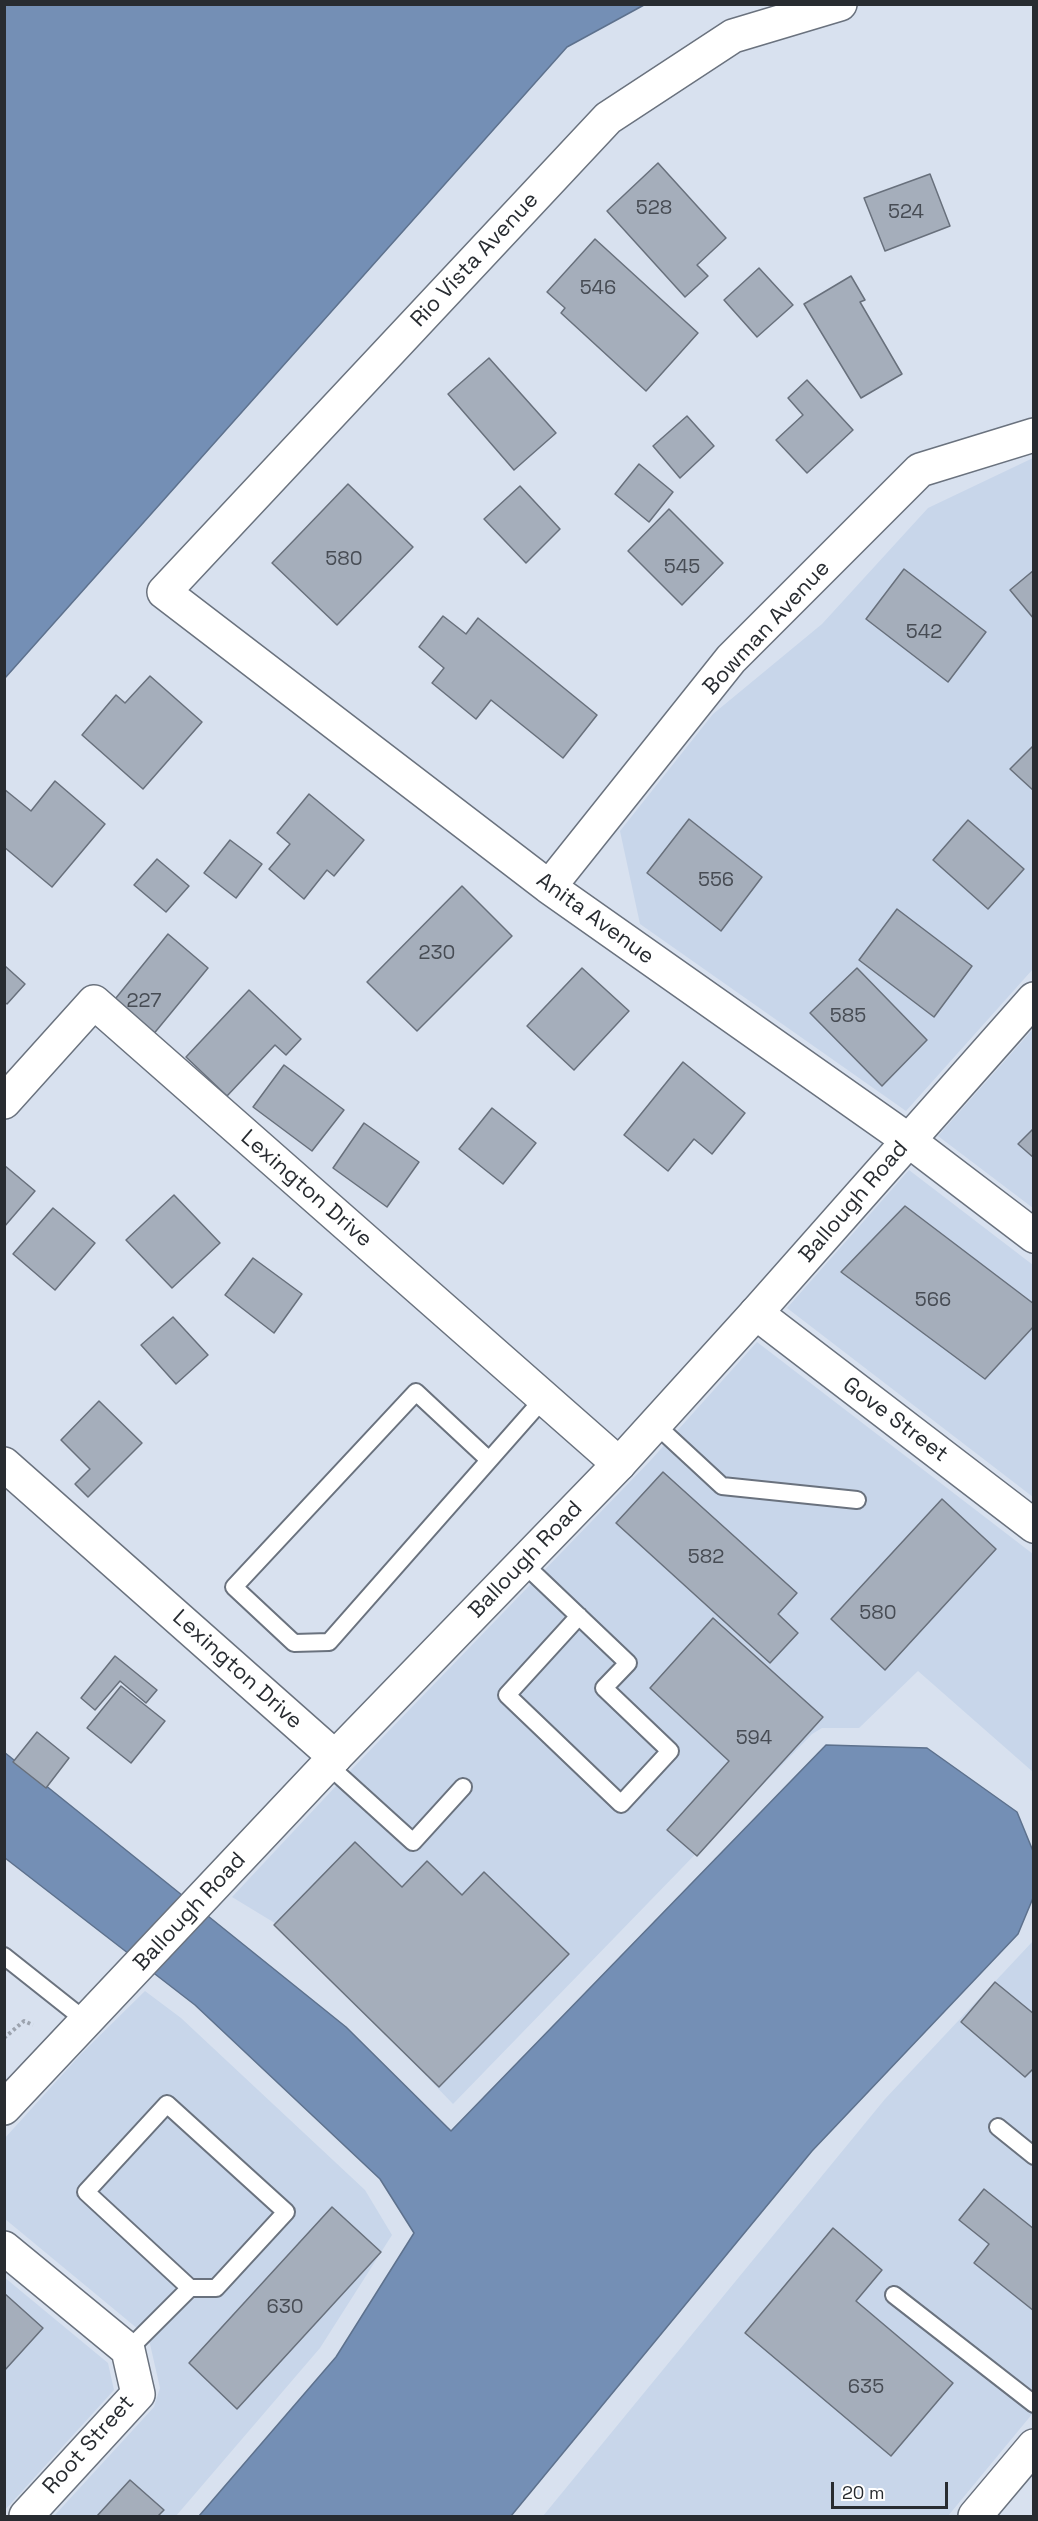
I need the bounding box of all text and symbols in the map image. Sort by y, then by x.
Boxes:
street label: Rio Vista Avenue [406,187,544,333]
house number: 528 [636,197,672,221]
house number: 524 [888,201,924,225]
house number: 546 [580,277,616,301]
house number: 580 [325,548,363,572]
street label: Bowman Avenue [698,555,836,701]
house number: 545 [664,556,700,580]
house number: 542 [906,621,942,645]
street label: Anita Avenue [531,868,659,970]
house number: 556 [698,869,734,893]
house number: 230 [419,942,455,966]
house number: 227 [126,990,162,1014]
house number: 585 [830,1005,866,1029]
street label: Lexington Drive [235,1125,377,1253]
street label: Ballough Road [794,1136,914,1268]
house number: 566 [915,1289,951,1313]
street label: Gove Street [837,1372,953,1468]
street label: Ballough Road [464,1496,588,1624]
house number: 582 [688,1546,724,1570]
house number: 580 [859,1602,897,1626]
street label: Lexington Drive [167,1605,307,1735]
house number: 594 [736,1727,772,1751]
street label: Ballough Road [128,1847,252,1977]
house number: 630 [266,2296,304,2320]
house number: 635 [848,2376,884,2400]
street label: Root Street [38,2390,140,2500]
scale bar [834,2470,951,2508]
text: 20 m [842,2481,885,2504]

